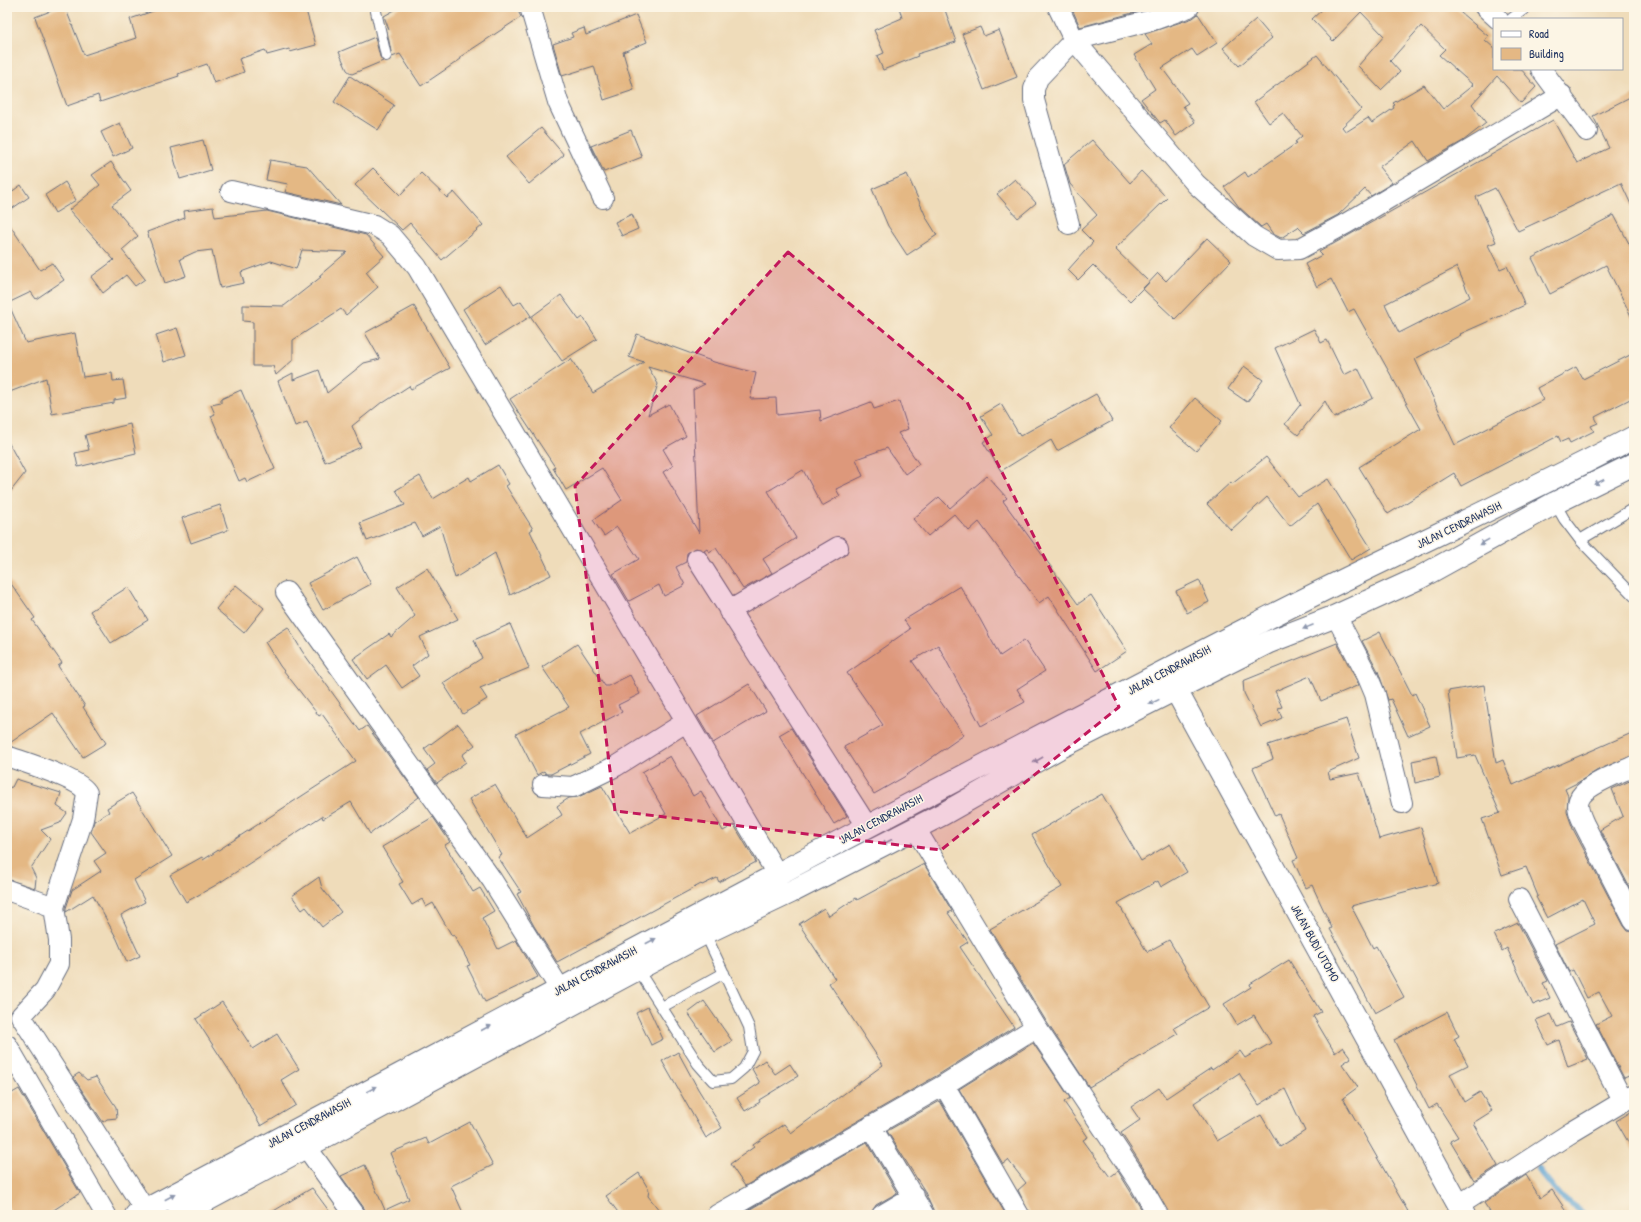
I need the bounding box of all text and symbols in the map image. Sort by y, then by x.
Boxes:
legend [1493,18,1623,70]
text: Road [1529,25,1549,42]
text: Building [1529,45,1564,62]
one-way arrow [1593,478,1605,485]
street label: JALAN CENDRAWASIH [1414,497,1504,552]
one-way arrow [1478,539,1490,546]
one-way arrow [1302,624,1314,630]
street label: JALAN CENDRAWASIH [1124,640,1214,699]
one-way arrow [1148,698,1159,705]
one-way arrow [1032,757,1044,764]
street label: JALAN CENDRAWASIH [836,789,926,848]
one-way arrow [881,839,892,845]
street label: JALAN BUDI UTOMO [1287,901,1344,985]
one-way arrow [645,938,656,944]
street label: JALAN CENDRAWASIH [550,941,640,1000]
one-way arrow [481,1025,492,1032]
one-way arrow [366,1086,378,1093]
street label: JALAN CENDRAWASIH [264,1093,354,1152]
one-way arrow [165,1193,176,1200]

